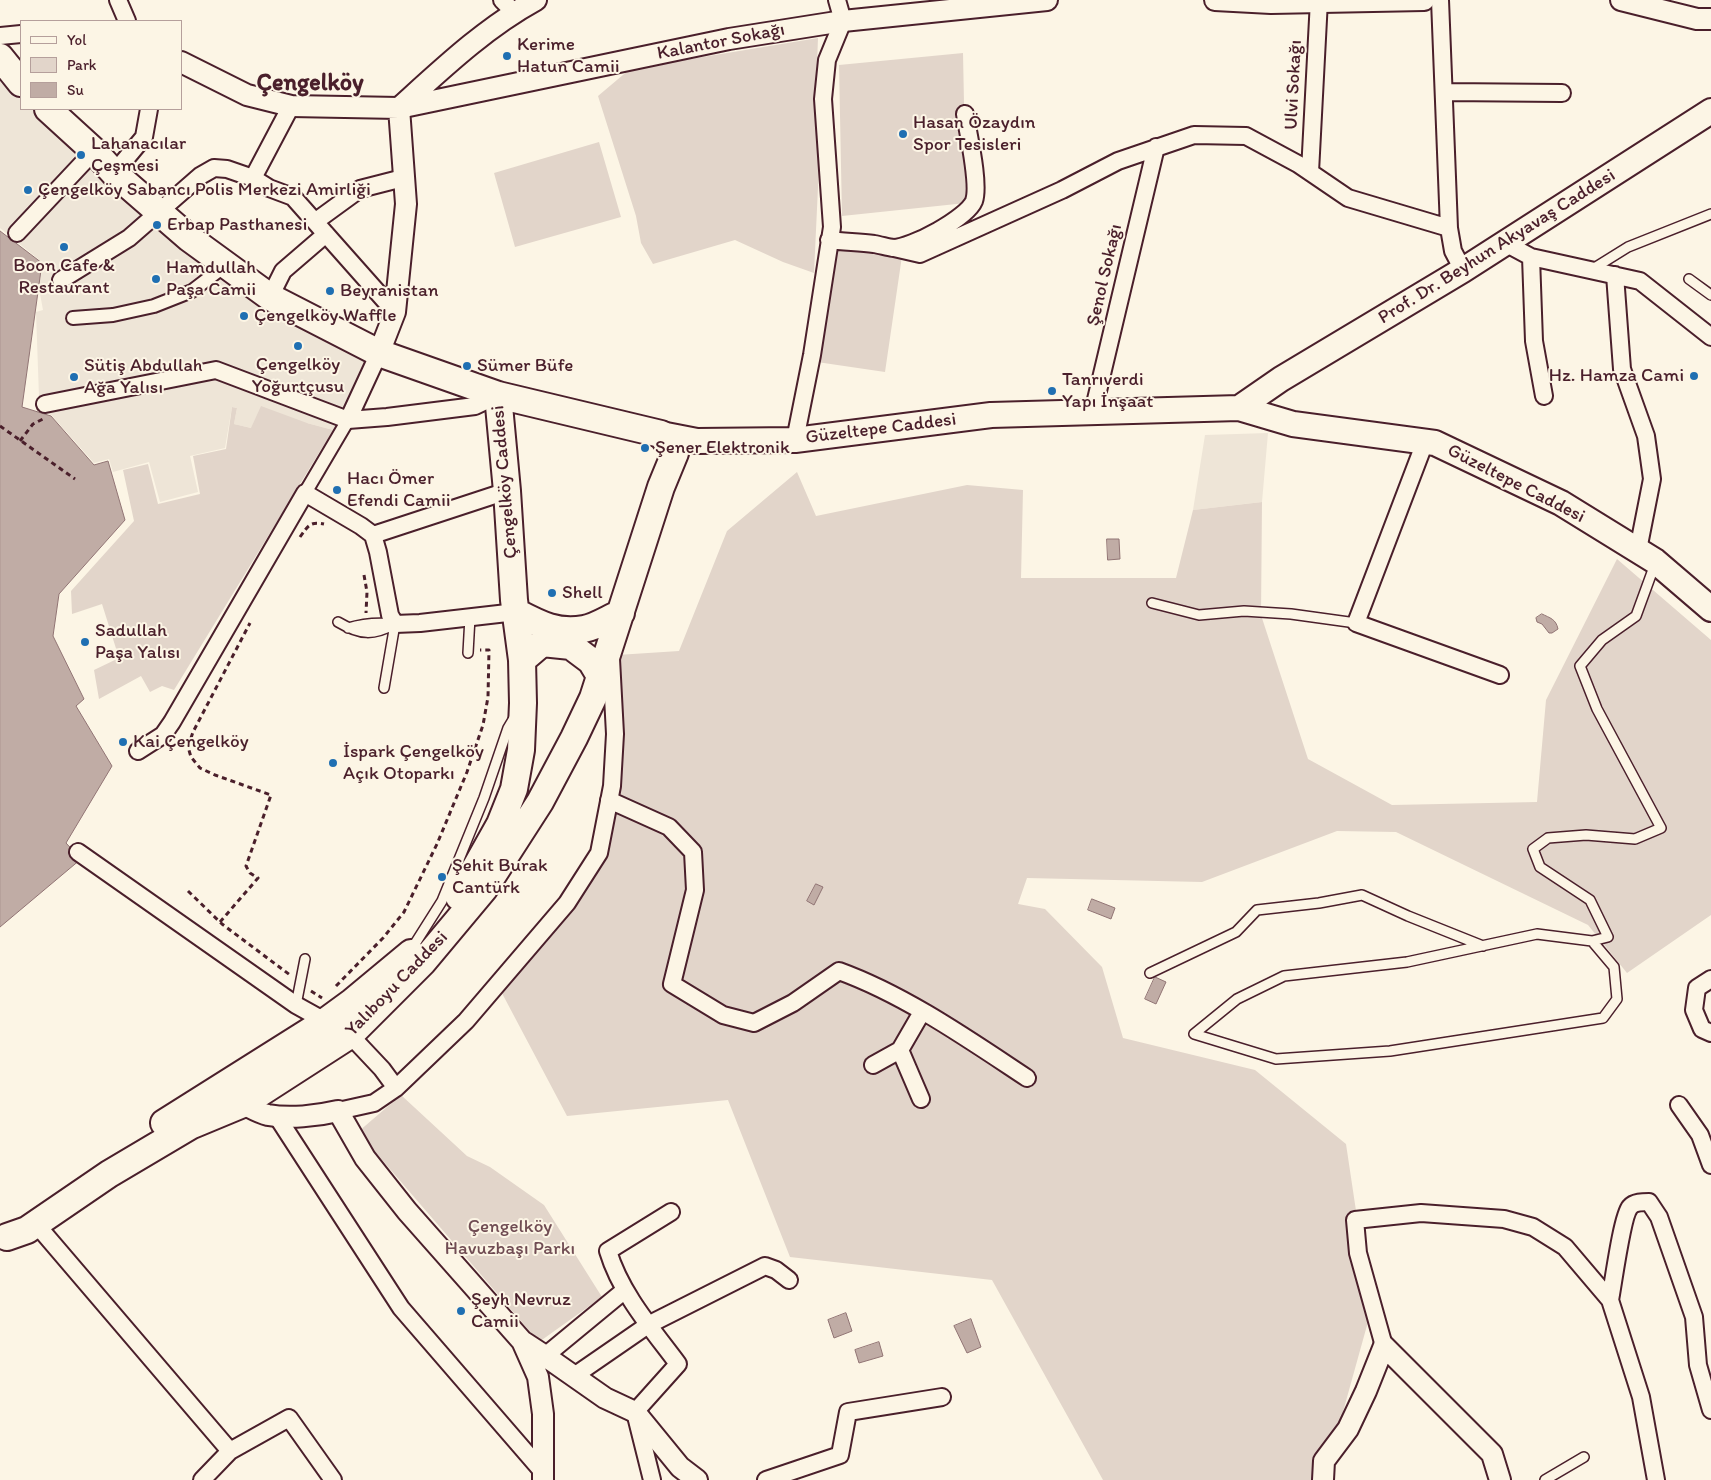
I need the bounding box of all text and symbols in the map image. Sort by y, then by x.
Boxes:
street label: Kalantor Sokağı [655,18,787,66]
legend [20,20,182,110]
text: Yol [67,31,86,49]
place label: Kerime Hatun Camii [517,34,620,78]
street label: Ulvi Sokağı [1280,39,1308,131]
marker: Kerime Hatun Camii [501,50,513,62]
text: Park [67,56,97,74]
district label: Çengelköy [257,70,363,98]
text: Su [67,81,84,99]
place label: Hasan Özaydın Spor Tesisleri [913,112,1036,156]
marker: Hasan Özaydın Spor Tesisleri [897,128,909,140]
place label: Lahanacılar Çeşmesi [91,133,186,177]
marker: Lahanacılar Çeşmesi [75,149,87,161]
street label: Prof. Dr. Beyhun Akyavaş Caddesi [1374,164,1620,330]
place label: Çengelköy Sabancı Polis Merkezi Amirliği [38,179,371,201]
marker: Çengelköy Sabancı Polis Merkezi Amirliği [22,184,34,196]
place label: Erbap Pasthanesi [167,214,307,236]
marker: Erbap Pasthanesi [151,219,163,231]
street label: Şenol Sokağı [1082,222,1128,328]
marker: Boon Cafe & Restaurant [58,241,70,253]
place label: Boon Cafe & Restaurant [13,255,115,299]
place label: Hamdullah Paşa Camii [166,257,256,301]
marker: Hamdullah Paşa Camii [150,273,162,285]
place label: Beyranistan [340,280,439,302]
marker: Beyranistan [324,285,336,297]
place label: Çengelköy Waffle [254,305,396,327]
marker: Çengelköy Waffle [238,310,250,322]
marker: Çengelköy Yoğurtçusu [292,340,304,352]
place label: Çengelköy Yoğurtçusu [252,354,344,398]
place label: Sütiş Abdullah Ağa Yalısı [84,355,202,399]
place label: Sümer Büfe [477,355,573,377]
marker: Sümer Büfe [461,360,473,372]
place label: Hz. Hamza Cami [1549,365,1684,387]
place label: Tanrıverdi Yapı İnşaat [1062,369,1153,413]
marker: Hz. Hamza Cami [1688,370,1700,382]
marker: Sütiş Abdullah Ağa Yalısı [68,371,80,383]
marker: Tanrıverdi Yapı İnşaat [1046,385,1058,397]
street label: Çengelköy Caddesi [487,404,523,560]
street label: Güzeltepe Caddesi [804,408,958,450]
place label: Şener Elektronik [655,437,790,459]
street label: Güzeltepe Caddesi [1443,439,1589,529]
marker: Şener Elektronik [639,442,651,454]
place label: Hacı Ömer Efendi Camii [347,468,451,512]
marker: Hacı Ömer Efendi Camii [331,484,343,496]
place label: Shell [562,582,603,604]
marker: Shell [546,587,558,599]
place label: Sadullah Paşa Yalısı [95,620,180,664]
marker: Sadullah Paşa Yalısı [79,636,91,648]
place label: Kai Çengelköy [133,731,249,753]
marker: Kai Çengelköy [117,736,129,748]
place label: İspark Çengelköy Açık Otoparkı [343,741,484,785]
marker: İspark Çengelköy Açık Otoparkı [327,757,339,769]
place label: Şehit Burak Cantürk [452,855,548,899]
marker: Şehit Burak Cantürk [436,871,448,883]
street label: Yalıboyu Caddesi [341,926,453,1042]
park label: Çengelköy Havuzbaşı Parkı [445,1216,575,1260]
place label: Şeyh Nevruz Camii [471,1289,571,1333]
marker: Şeyh Nevruz Camii [455,1305,467,1317]

